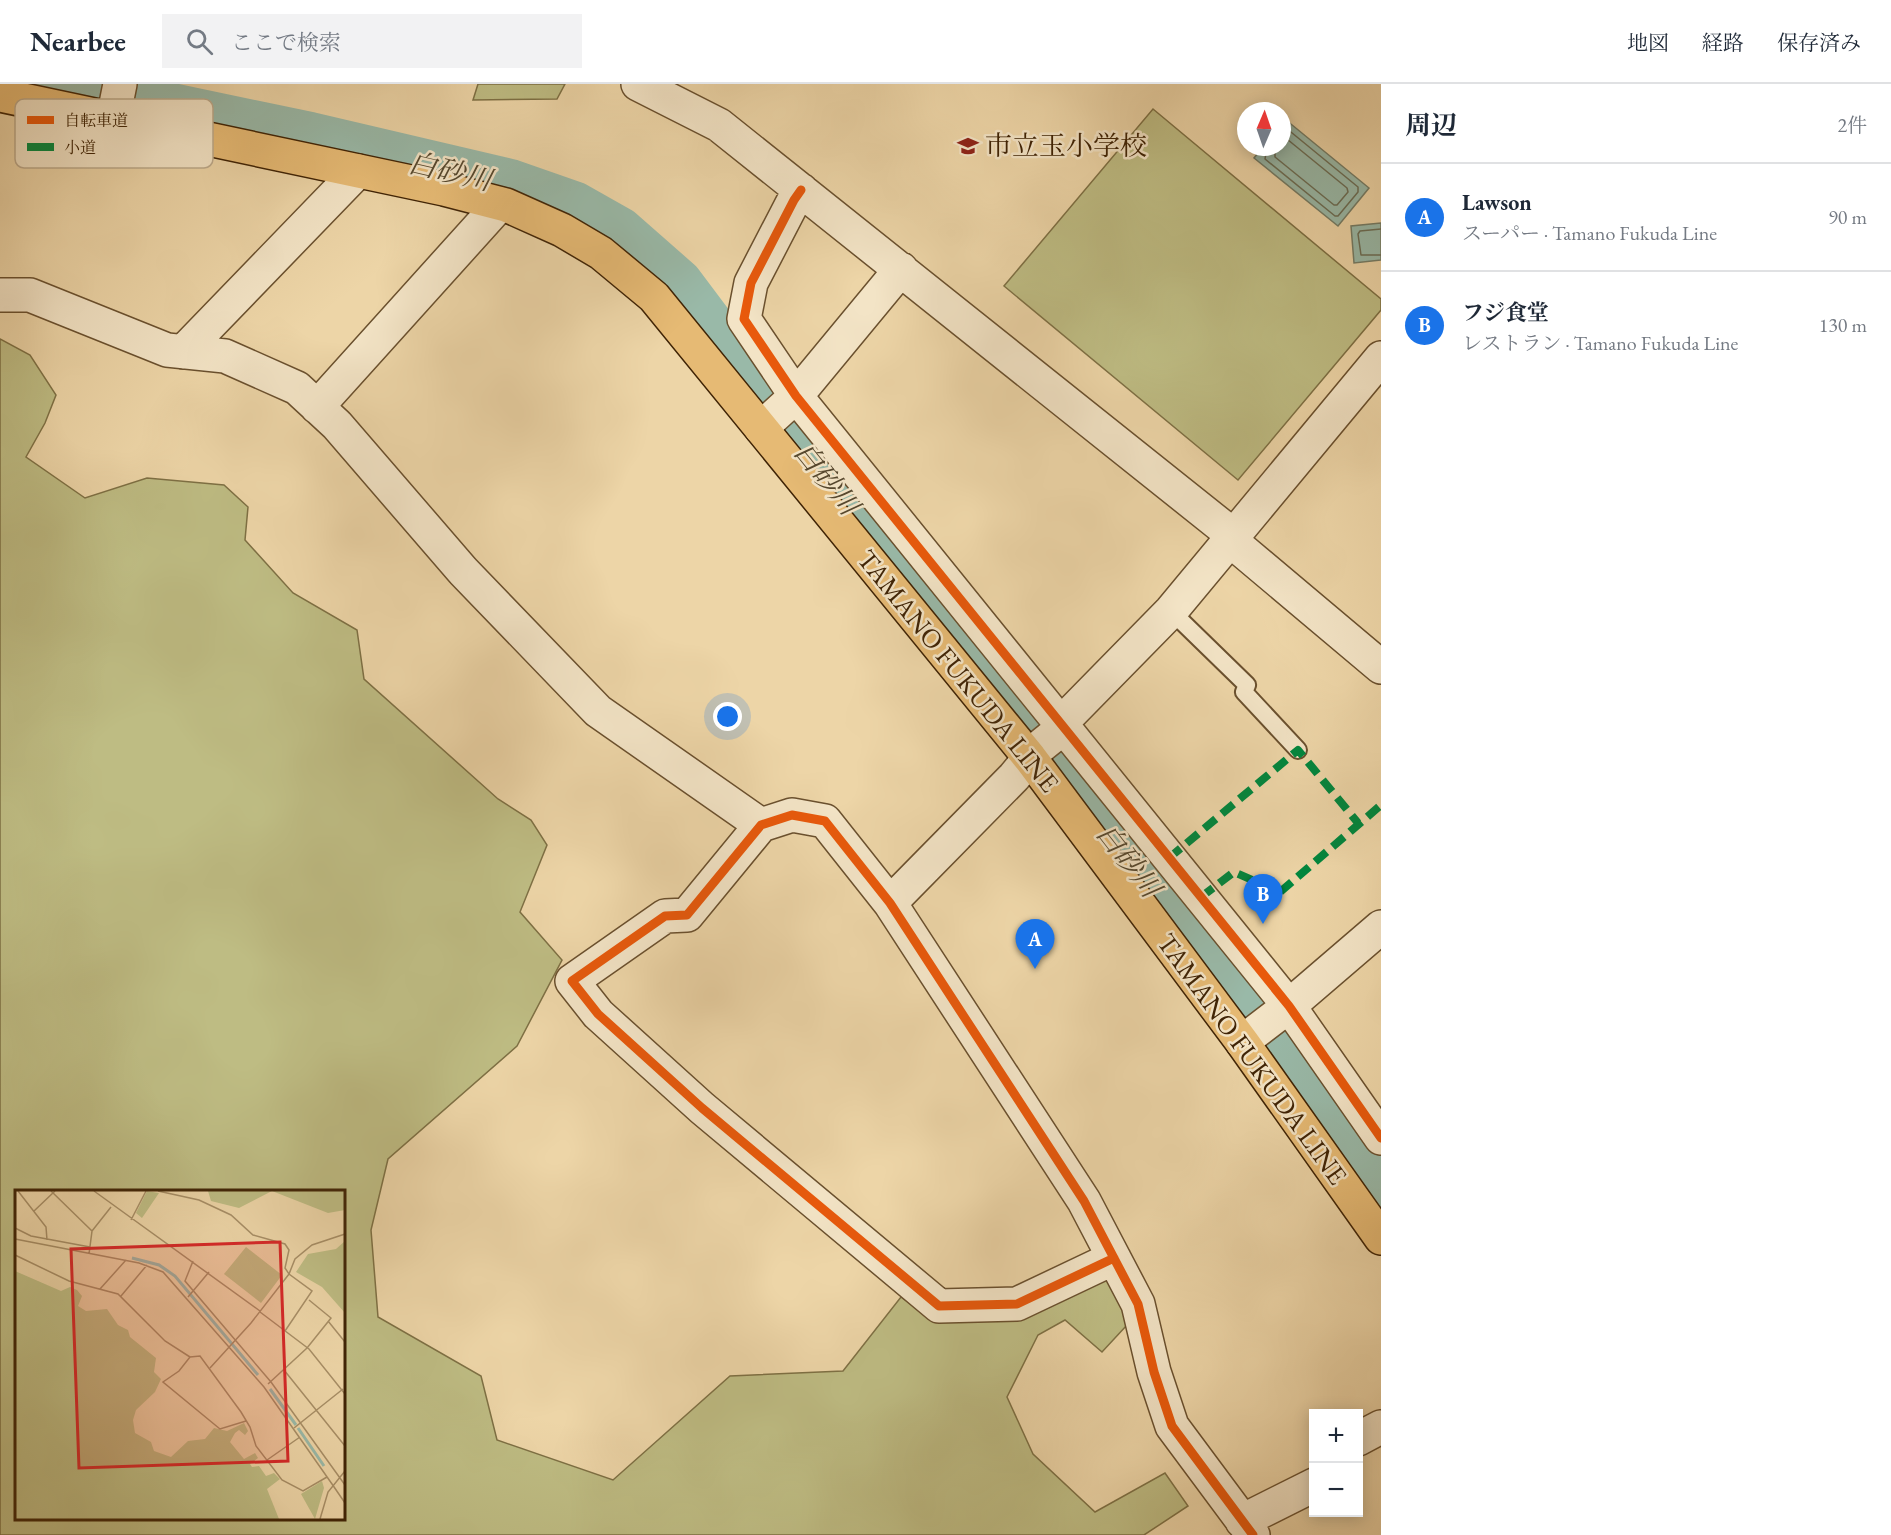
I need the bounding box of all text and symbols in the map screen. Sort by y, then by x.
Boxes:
search box [162,14,582,68]
text: Nearbee [30,23,126,59]
icon: search [183,25,216,58]
text: ここで検索 [231,28,341,57]
text: 地図 [1627,29,1669,56]
text: 経路 [1702,29,1744,56]
text: 保存済み [1777,29,1861,56]
legend [15,99,213,168]
north arrow [1237,102,1291,156]
text: 周辺 [1405,108,1457,142]
text: 自転車道 [64,110,128,131]
text: 2件 [1837,112,1867,138]
place label: 市立玉小学校 [985,128,1147,163]
school or university icon: 市立玉小学校 [956,134,980,158]
text: 小道 [64,137,96,158]
water label: 白砂川 [405,144,498,199]
text: Lawson [1462,188,1532,217]
text: A [1417,204,1432,230]
text: 90 m [1828,204,1867,230]
text: スーパー · Tamano Fukuda Line [1462,220,1717,246]
text: フジ食堂 [1462,298,1549,327]
text: B [1418,312,1431,338]
text: 130 m [1819,312,1867,338]
text: レストラン · Tamano Fukuda Line [1462,330,1738,356]
water label: 白砂川 [787,434,869,524]
street label: TAMANO FUKUDA LINE [850,542,1067,799]
your location [713,702,742,731]
water label: 白砂川 [1089,816,1171,907]
pin: B [1244,874,1282,924]
pin: A [1016,920,1054,969]
street label: TAMANO FUKUDA LINE [1149,926,1355,1191]
inset map [15,1190,345,1520]
map controls [1309,1409,1363,1517]
button: + [1309,1409,1363,1463]
button: − [1309,1463,1363,1517]

